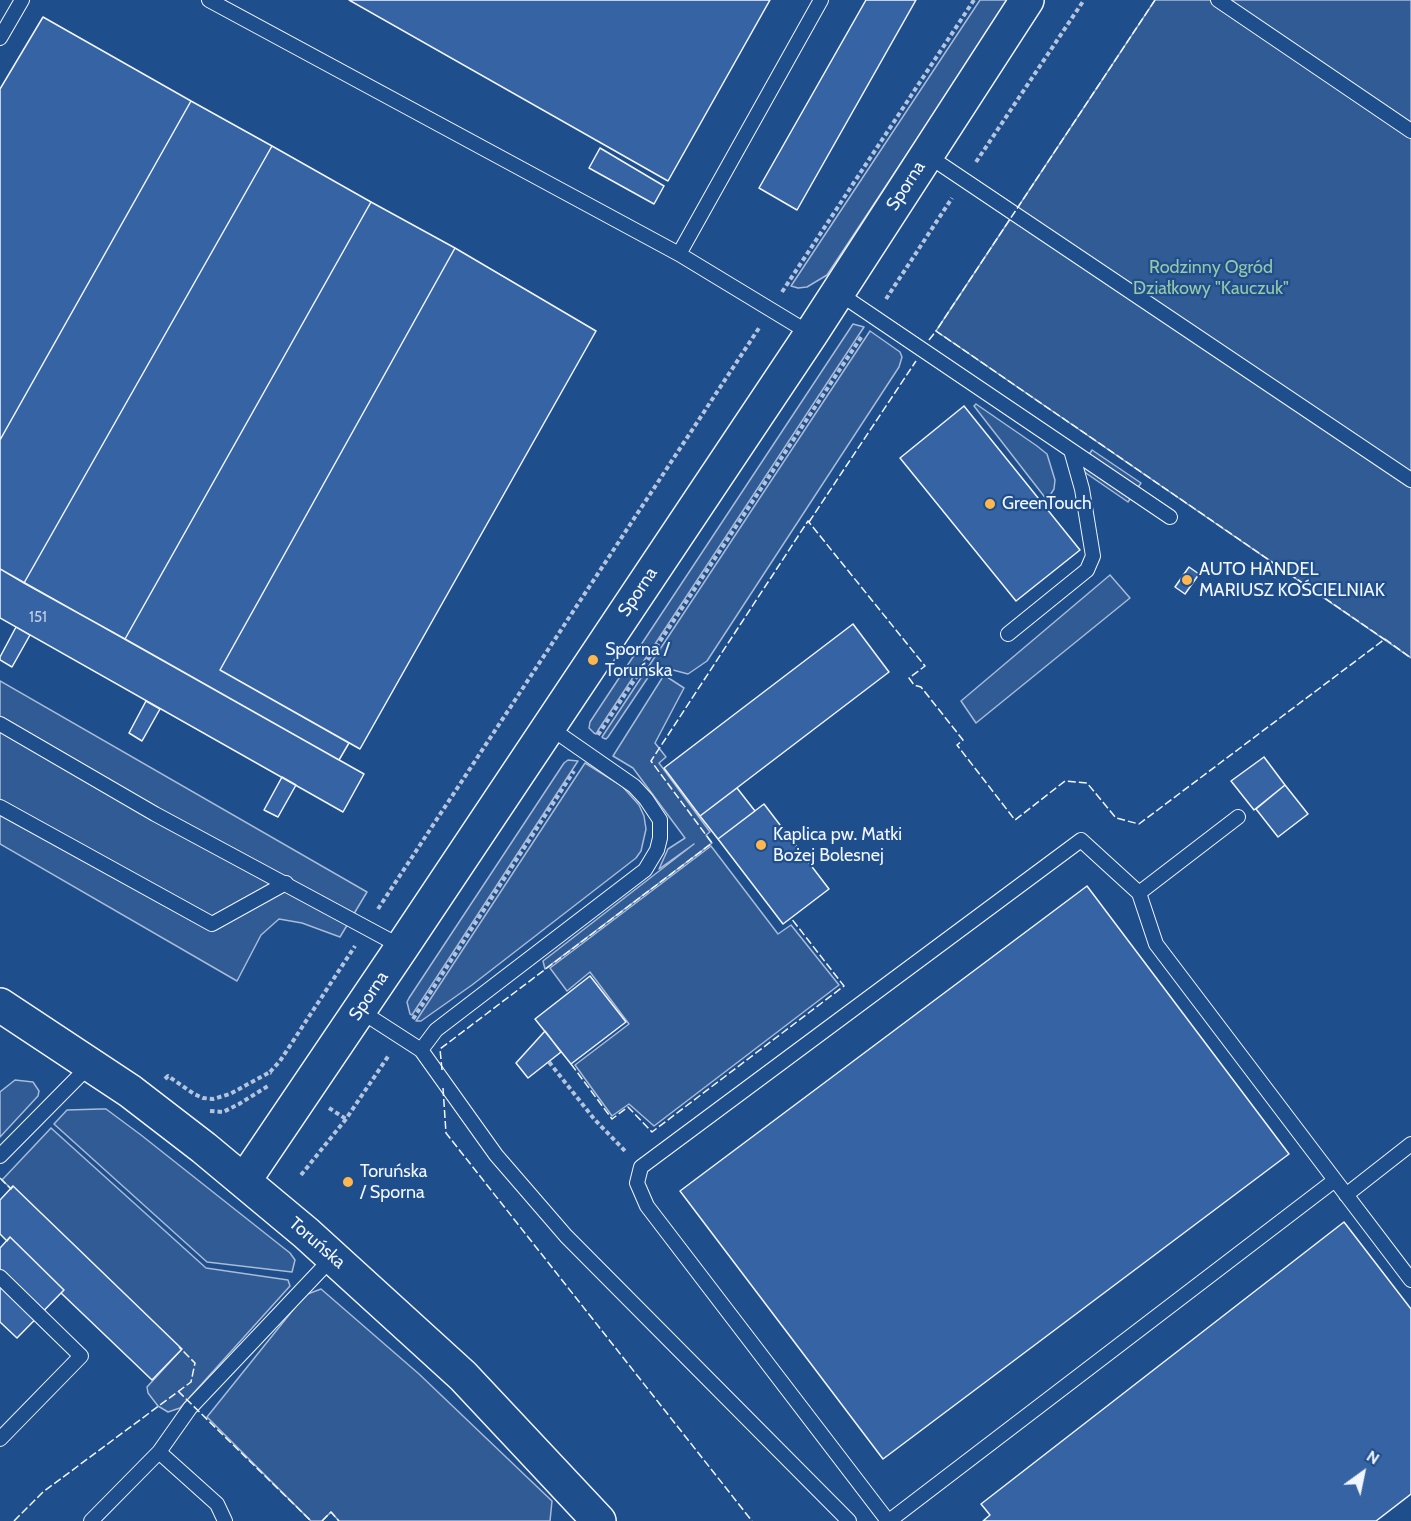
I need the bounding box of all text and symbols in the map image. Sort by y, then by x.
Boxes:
street label: Sporna [882,157,930,215]
park label: Rodzinny Ogród Działkowy "Kauczuk" [1133,257,1289,300]
place label: GreenTouch [1002,493,1092,515]
marker: GreenTouch [983,497,997,511]
place label: AUTO HANDEL MARIUSZ KOŚCIELNIAK [1199,559,1385,602]
street label: Sporna [614,563,662,621]
marker: AUTO HANDEL MARIUSZ KOŚCIELNIAK [1180,573,1194,587]
house number: 151 [29,609,47,627]
place label: Sporna / Toruńska [605,639,672,682]
marker: Sporna / Toruńska [586,653,600,667]
place label: Kaplica pw. Matki Bożej Bolesnej [773,824,902,866]
marker: Kaplica pw. Matki Bożej Bolesnej [754,838,768,852]
street label: Sporna [345,967,393,1025]
place label: Toruńska / Sporna [360,1161,427,1204]
marker: Toruńska / Sporna [341,1175,355,1189]
street label: Toruńska [285,1213,349,1273]
north arrow [1333,1443,1393,1503]
text: N [1363,1446,1383,1469]

